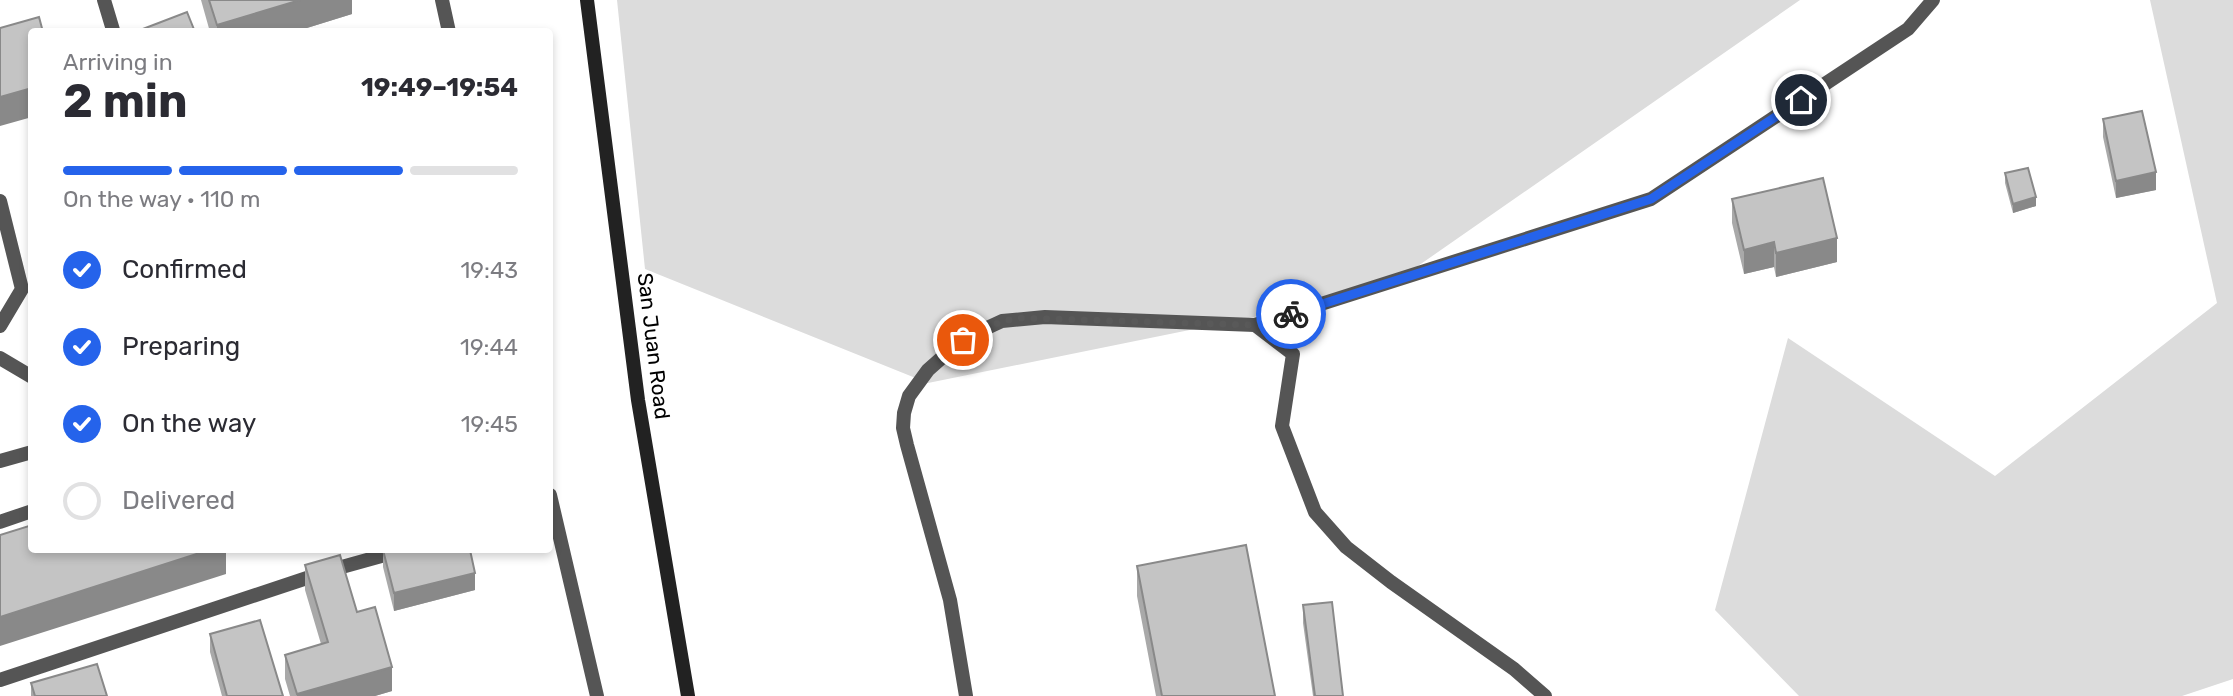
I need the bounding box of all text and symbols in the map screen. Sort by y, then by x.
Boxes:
text: Arriving in [63,48,173,76]
pin [1771,70,1831,130]
text: 19:49–19:54 [361,72,518,103]
text: 2 min [63,74,188,129]
icon: home [1782,81,1820,119]
text: On the way · 110 m [63,185,261,213]
icon: check [63,251,101,289]
text: Confirmed [122,254,247,285]
text: 19:43 [461,256,518,284]
street label: San Juan Road [633,271,675,421]
courier [1256,279,1326,349]
icon: bike [1272,295,1310,333]
pin [933,310,993,370]
icon: bag [944,321,982,359]
icon: check [63,328,101,366]
text: Preparing [122,331,240,362]
text: 19:44 [460,333,518,361]
icon: check [63,405,101,443]
text: On the way [122,408,256,439]
text: 19:45 [461,410,518,438]
text: Delivered [122,485,235,516]

